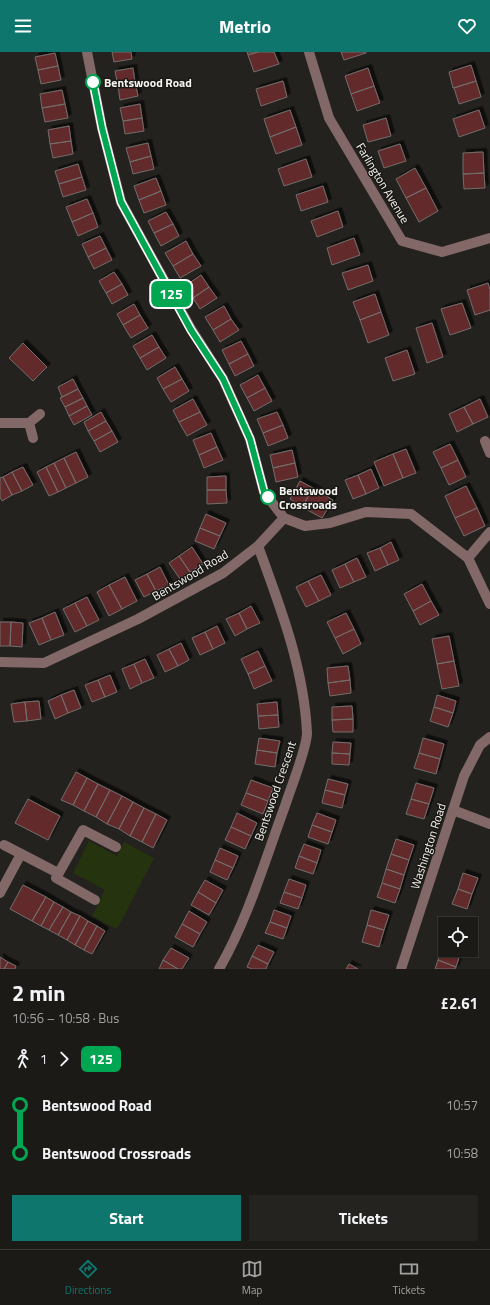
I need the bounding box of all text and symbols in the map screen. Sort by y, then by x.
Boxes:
text: Metrio [219,13,271,40]
icon: menu [12,15,34,37]
icon: heart [456,15,478,37]
place label: Bentswood Road [104,73,192,92]
marker: Bentswood Road [85,74,101,90]
street label: Farlington Avenue [351,139,415,227]
line badge: 125 [148,281,194,307]
text: 125 [159,283,183,304]
place label: Bentswood Crossroads [279,481,338,514]
marker: Bentswood Crossroads [260,489,276,505]
street label: Bentswood Road [148,545,232,605]
street label: Bentswood Crescent [249,738,301,843]
street label: Washington Road [405,801,451,891]
map controls [438,917,478,957]
button: locate [438,917,478,957]
text: 2 min [12,976,65,1010]
text: £2.61 [441,992,478,1015]
text: 10:56 – 10:58 · Bus [12,1008,119,1028]
icon: walk [12,1048,34,1070]
icon: forward [53,1048,75,1070]
text: 125 [89,1048,113,1069]
text: 1 [40,1049,47,1069]
text: Bentswood Road [42,1094,152,1117]
text: 10:57 [446,1095,478,1115]
text: Bentswood Crossroads [42,1142,191,1165]
text: 10:58 [446,1143,478,1163]
button: Start [12,1195,241,1241]
button: Tickets [249,1195,478,1241]
tab: Directions [65,1258,111,1298]
tab: Map [241,1258,263,1298]
tab: Tickets [393,1258,425,1298]

